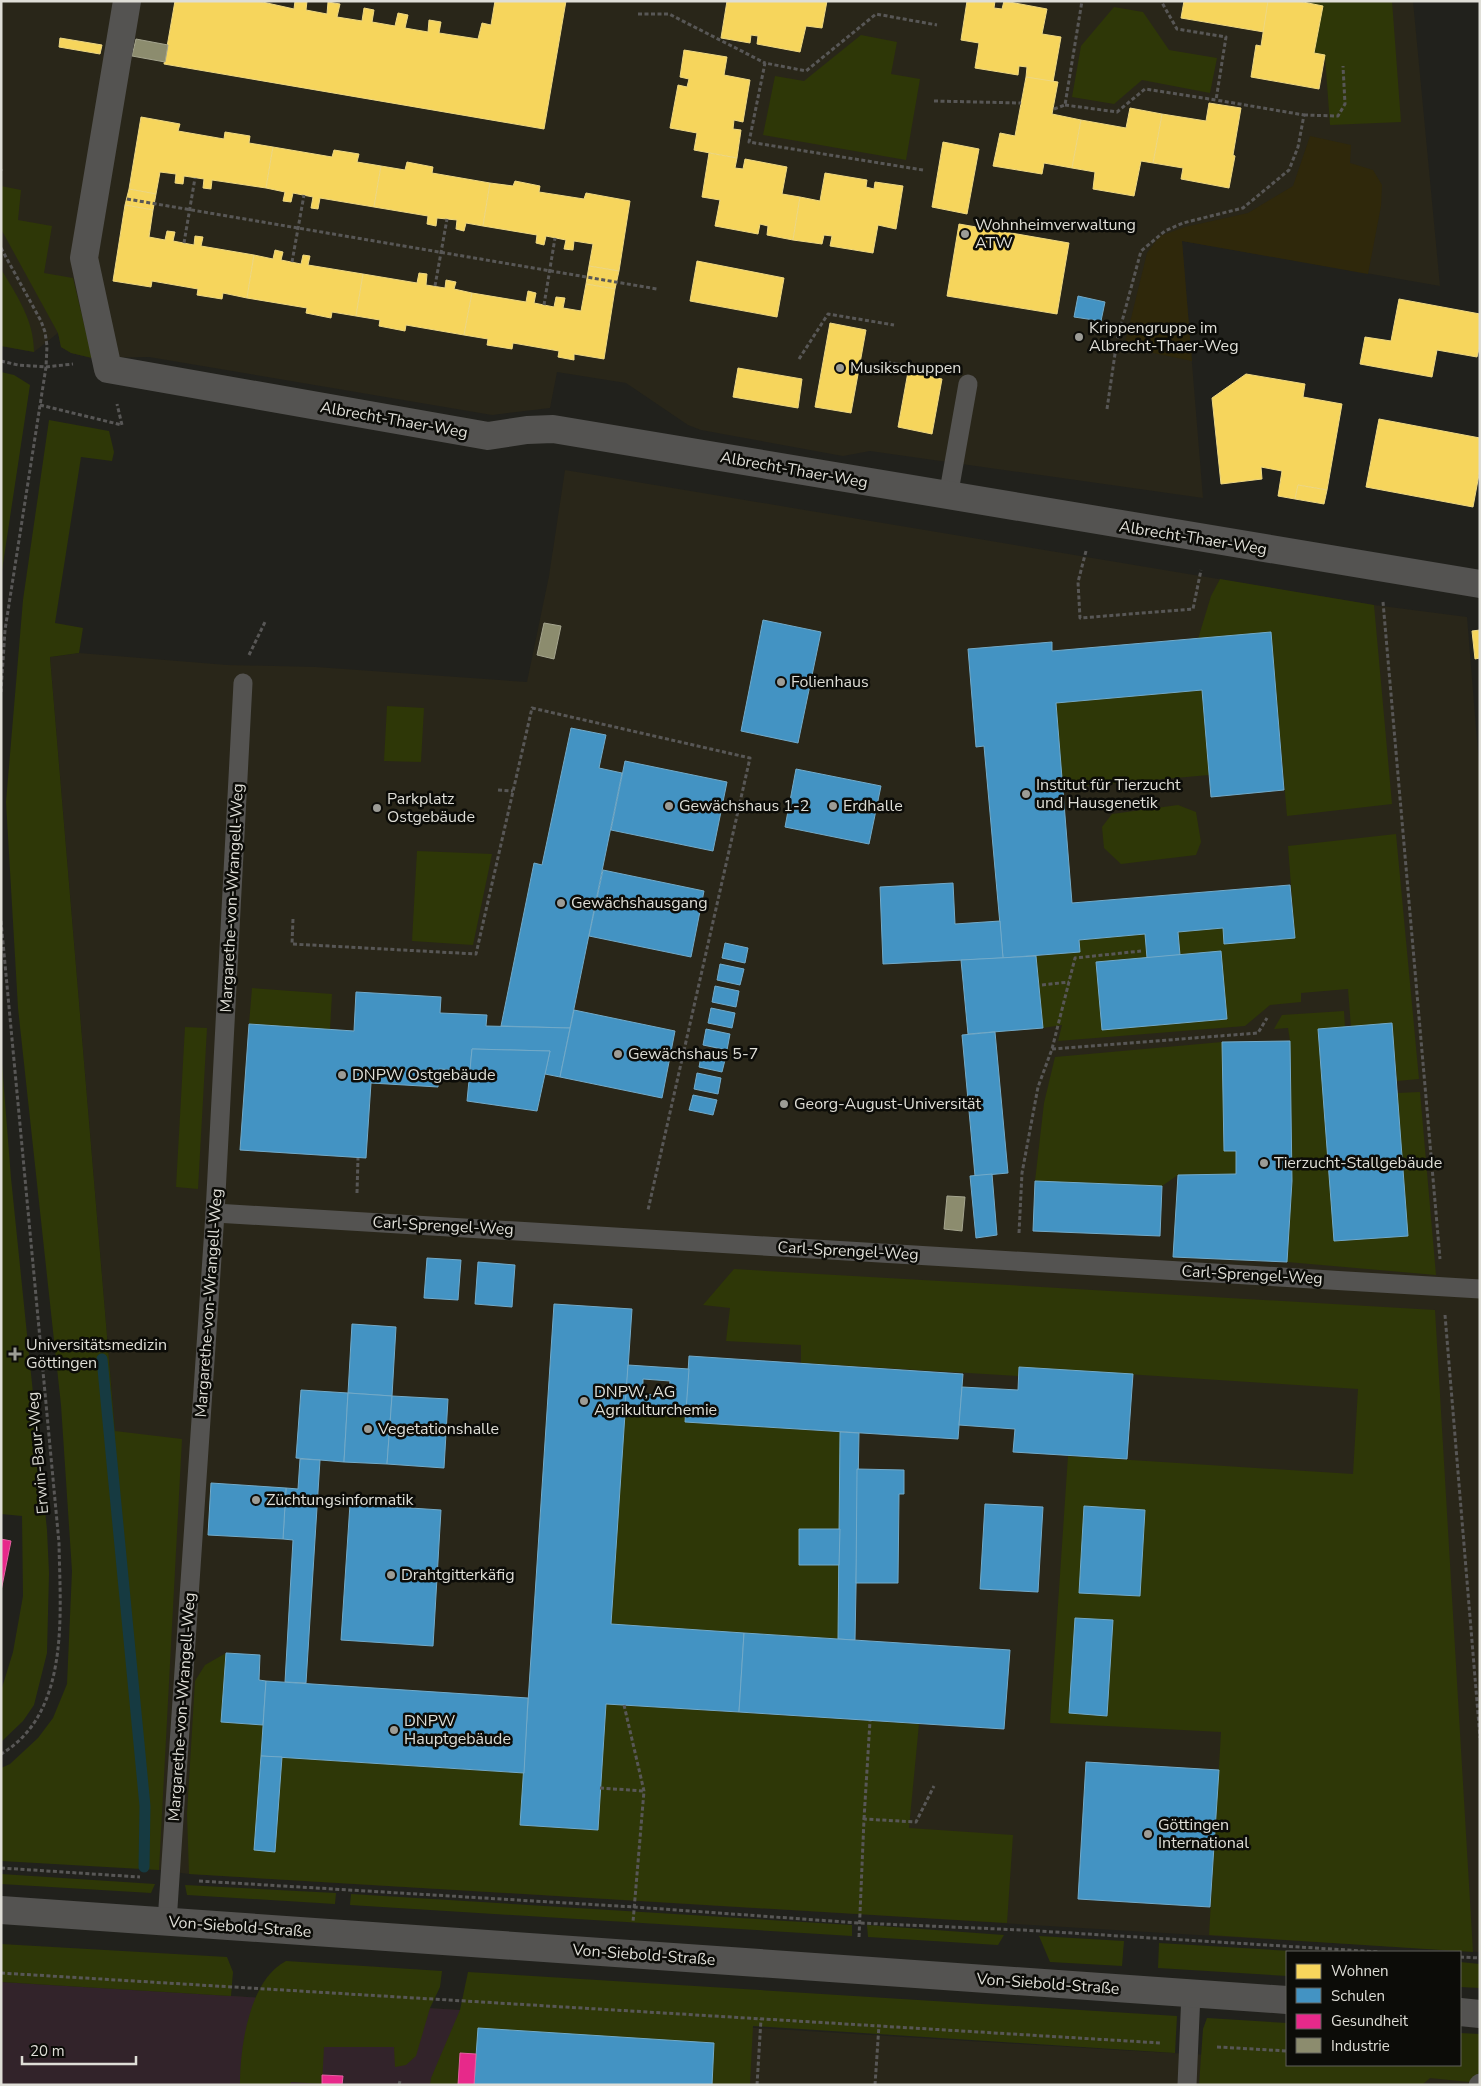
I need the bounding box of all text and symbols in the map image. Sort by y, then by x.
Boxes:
place label: Wohnheimverwaltung ATW [975,214,1136,254]
marker: Wohnheimverwaltung ATW [959,228,971,240]
place label: Krippengruppe im Albrecht-Thaer-Weg [1089,317,1239,357]
marker: Krippengruppe im Albrecht-Thaer-Weg [1073,331,1085,343]
place label: Musikschuppen [850,357,961,379]
marker: Musikschuppen [834,362,846,374]
street label: Albrecht-Thaer-Weg [318,396,470,444]
street label: Albrecht-Thaer-Weg [718,446,870,494]
street label: Albrecht-Thaer-Weg [1117,515,1269,561]
place label: Folienhaus [791,671,869,693]
marker: Folienhaus [775,676,787,688]
place label: Institut für Tierzucht und Hausgenetik [1036,774,1181,814]
street label: Margarethe-von-Wrangell-Weg [215,783,249,1013]
place label: Parkplatz Ostgebäude [387,788,475,828]
marker: Institut für Tierzucht und Hausgenetik [1020,788,1032,800]
place label: Gewächshaus 1-2 [679,795,809,817]
place label: Erdhalle [843,795,903,817]
marker: Gewächshaus 1-2 [663,800,675,812]
marker: Erdhalle [827,800,839,812]
marker: Parkplatz Ostgebäude [371,802,383,814]
place label: Gewächshausgang [571,892,708,914]
marker: Gewächshausgang [555,897,567,909]
place label: Gewächshaus 5-7 [628,1043,758,1065]
marker: Gewächshaus 5-7 [612,1048,624,1060]
place label: DNPW Ostgebäude [352,1064,496,1086]
marker: DNPW Ostgebäude [336,1069,348,1081]
place label: Georg-August-Universität [794,1093,982,1115]
marker: Georg-August-Universität [778,1098,790,1110]
place label: Tierzucht-Stallgebäude [1274,1152,1442,1174]
marker: Tierzucht-Stallgebäude [1258,1157,1270,1169]
street label: Margarethe-von-Wrangell-Weg [190,1188,228,1418]
street label: Carl-Sprengel-Weg [372,1211,514,1241]
street label: Carl-Sprengel-Weg [777,1236,919,1266]
street label: Carl-Sprengel-Weg [1181,1260,1323,1290]
place label: Universitätsmedizin Göttingen [26,1334,167,1374]
marker: Universitätsmedizin Göttingen [8,1347,22,1361]
place label: DNPW, AG Agrikulturchemie [594,1381,717,1421]
street label: Erwin-Baur-Weg [22,1391,54,1515]
marker: DNPW, AG Agrikulturchemie [578,1395,590,1407]
place label: Vegetationshalle [377,1418,499,1440]
marker: Vegetationshalle [362,1423,374,1435]
place label: Züchtungsinformatik [266,1489,414,1511]
marker: Züchtungsinformatik [250,1494,262,1506]
place label: Drahtgitterkäfig [401,1564,515,1586]
marker: Drahtgitterkäfig [385,1569,397,1581]
street label: Margarethe-von-Wrangell-Weg [163,1592,201,1822]
place label: DNPW Hauptgebäude [404,1710,511,1750]
marker: DNPW Hauptgebäude [388,1724,400,1736]
place label: Göttingen International [1158,1814,1249,1854]
marker: Göttingen International [1142,1828,1154,1840]
street label: Von-Siebold-Straße [167,1911,312,1943]
street label: Von-Siebold-Straße [571,1939,716,1971]
legend [1286,1951,1461,2066]
text: Wohnen [1331,1961,1389,1981]
street label: Von-Siebold-Straße [975,1968,1120,2000]
text: Schulen [1331,1986,1385,2006]
text: Gesundheit [1331,2011,1409,2031]
scale bar [22,2034,136,2066]
text: Industrie [1331,2036,1390,2056]
text: 20 m [30,2041,65,2061]

